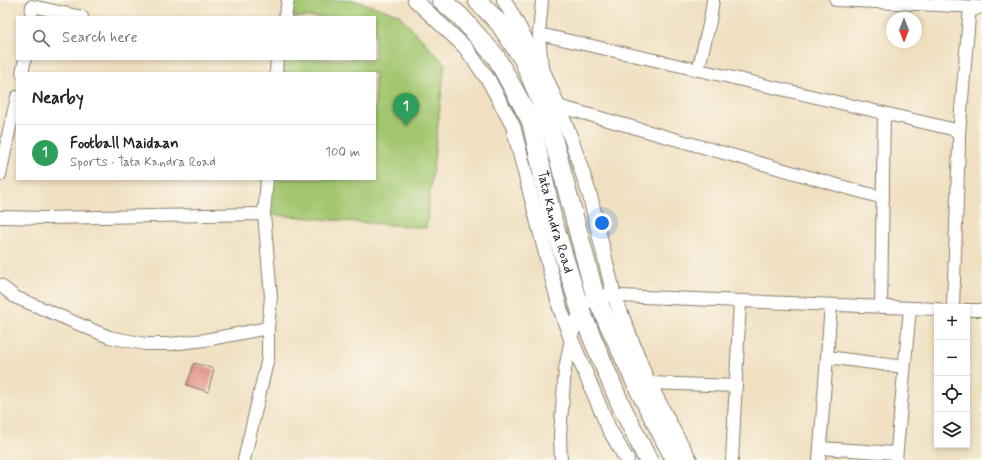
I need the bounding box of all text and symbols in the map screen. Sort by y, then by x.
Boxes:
north arrow [886,12,922,48]
search box [16,16,376,60]
icon: search [30,27,52,49]
text: Search here [62,28,138,48]
text: Nearby [32,87,84,109]
pin: 1 [393,93,419,126]
text: Football Maidaan [70,134,179,154]
text: 1 [42,144,48,161]
text: 100 m [325,144,360,161]
text: Sports · Tata Kandra Road [70,154,216,171]
street label: Tata Kandra Road [533,169,577,275]
your location [592,213,612,233]
map controls [934,304,970,448]
button: + [934,304,970,340]
button: − [934,340,970,376]
button: locate [934,376,970,412]
button: layers [934,412,970,448]

